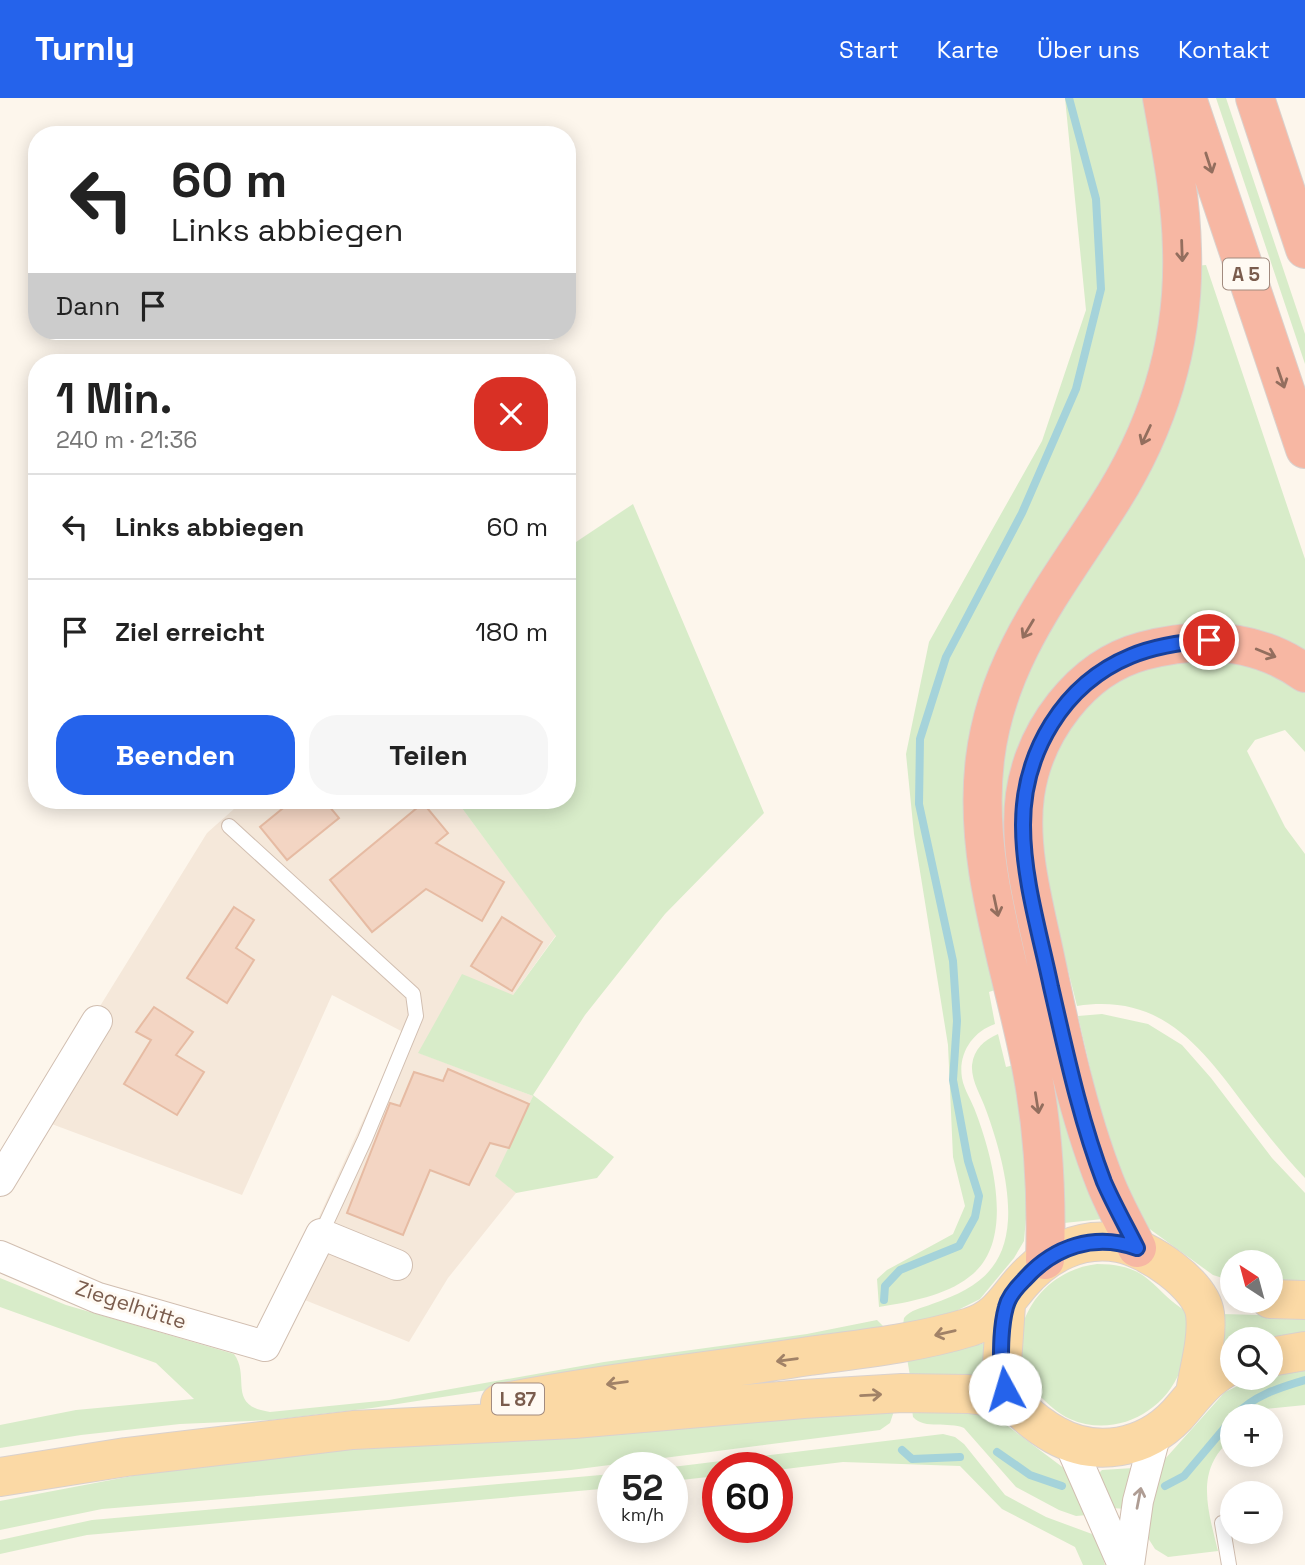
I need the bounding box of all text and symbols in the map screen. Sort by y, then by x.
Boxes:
text: Turnly [35,28,135,70]
text: Start [839,34,899,65]
text: Karte [937,34,999,65]
text: Über uns [1037,34,1140,65]
text: Kontakt [1178,34,1270,65]
text: 60 m [171,149,287,211]
one-way arrow [1204,151,1216,173]
icon: left [56,154,147,245]
text: Links abbiegen [171,210,403,250]
one-way arrow [1176,239,1189,262]
road number: A 5 [1223,258,1269,290]
icon: arrive [134,287,172,325]
text: Dann [56,289,120,323]
one-way arrow [1276,367,1288,389]
text: 1 Min. [56,372,172,425]
button: close [474,377,548,451]
one-way arrow [1139,424,1152,445]
text: 240 m · 21:36 [56,425,197,455]
icon: left [56,508,94,546]
text: Links abbiegen [115,510,304,544]
text: 60 m [486,510,548,544]
pin [1179,610,1239,670]
icon: arrive [56,613,94,651]
text: Ziel erreicht [115,615,265,649]
text: 180 m [475,615,548,649]
one-way arrow [1021,619,1035,639]
icon: arrive [1190,621,1228,659]
one-way arrow [1255,647,1277,660]
button: Beenden [56,715,295,795]
button: Teilen [309,715,548,795]
one-way arrow [989,894,1003,917]
one-way arrow [1031,1091,1044,1114]
north arrow [1220,1250,1283,1312]
map controls [1220,1250,1283,1544]
street label: Ziegelhütte [72,1274,190,1335]
one-way arrow [934,1326,957,1340]
button: search [1220,1327,1283,1390]
position arrow [968,1352,1042,1426]
one-way arrow [776,1353,799,1366]
one-way arrow [606,1377,629,1390]
road number: L 87 [492,1384,544,1414]
one-way arrow [860,1388,883,1401]
button: + [1220,1404,1283,1467]
speed limit sign: 60 [702,1452,793,1543]
text: 52 [622,1466,663,1510]
button: − [1220,1481,1283,1544]
one-way arrow [1133,1487,1147,1510]
text: km/h [621,1503,664,1526]

